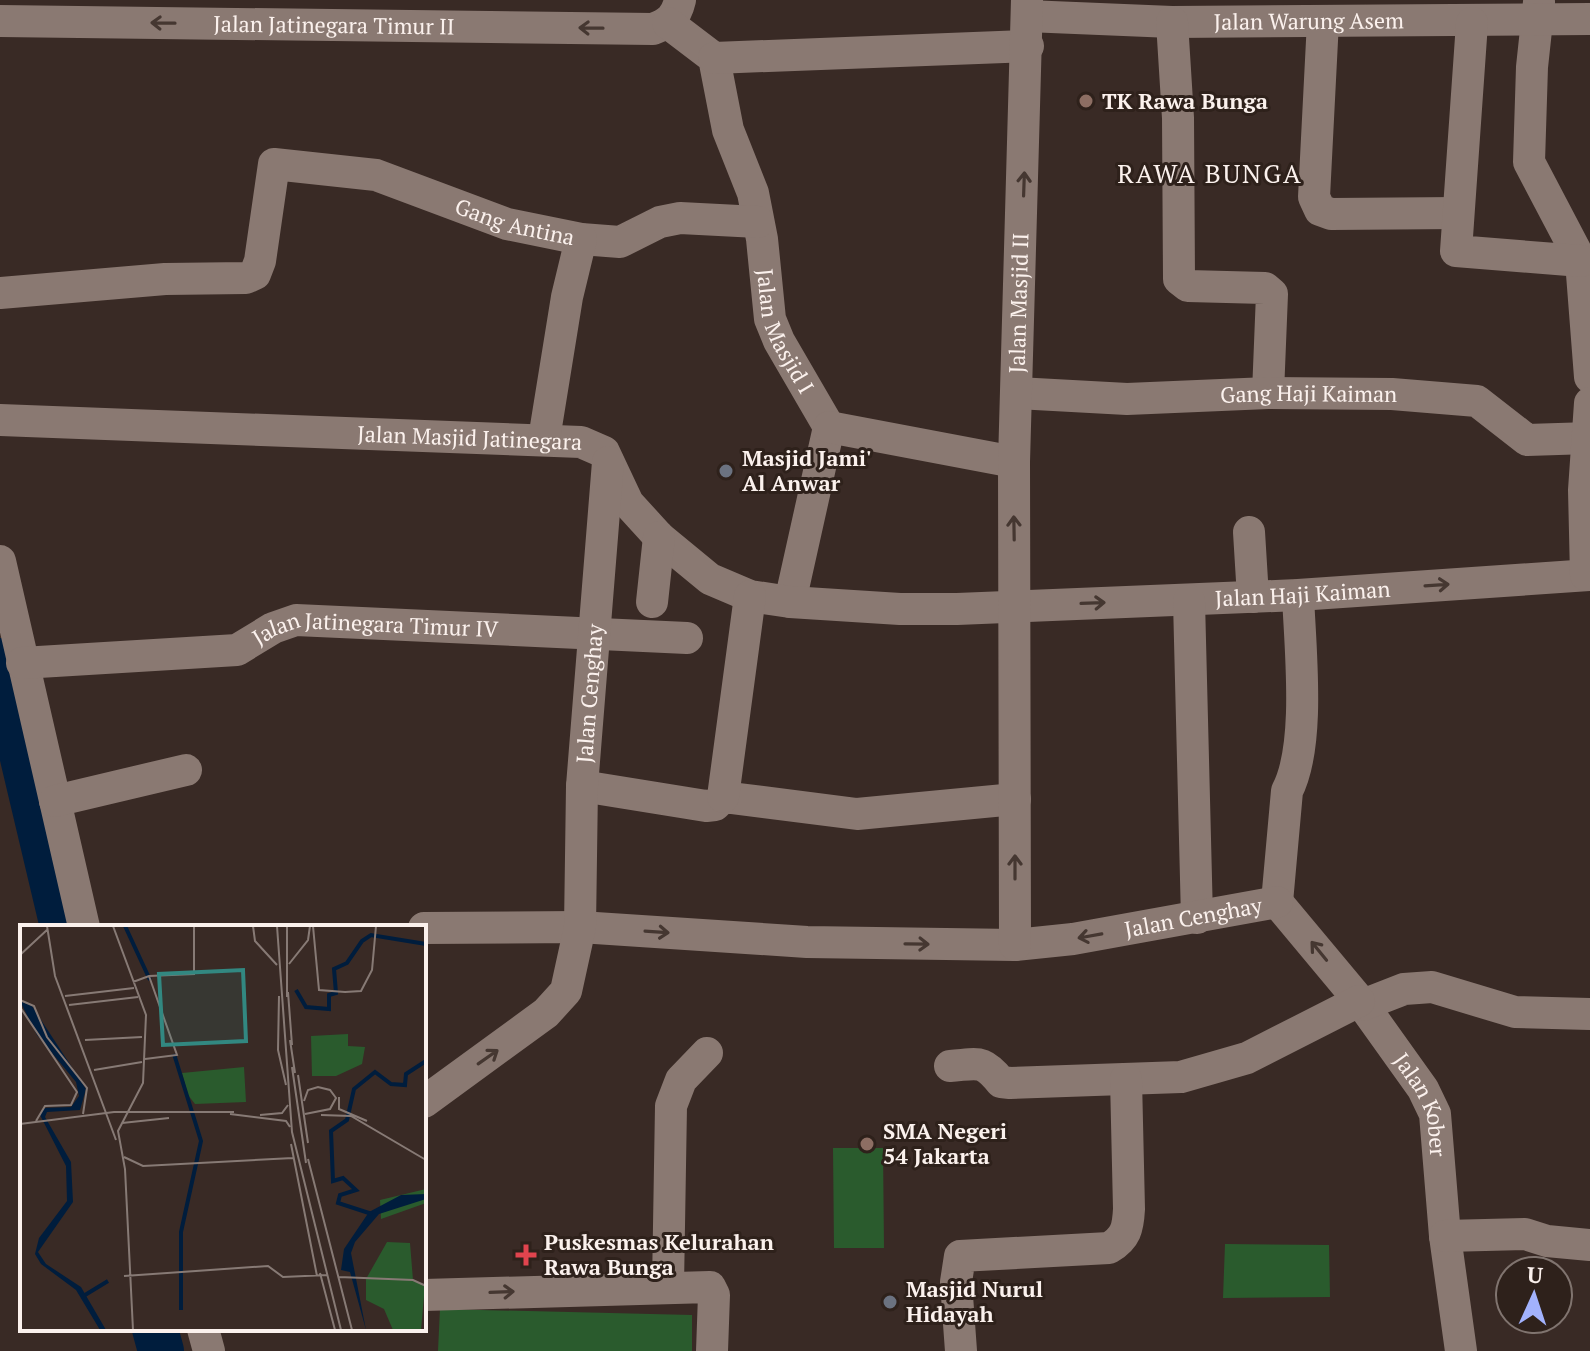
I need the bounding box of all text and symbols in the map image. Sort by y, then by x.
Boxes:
street label: Jalan Warung Asem [1214,5,1404,36]
street label: Jalan Jatinegara Timur II [213,9,455,41]
one-way arrow [150,15,177,30]
one-way arrow [578,20,605,36]
place label: TK Rawa Bunga [1102,86,1268,115]
marker: TK Rawa Bunga [1077,92,1095,110]
district label: RAWA BUNGA [1117,156,1303,190]
one-way arrow [1016,171,1031,198]
street label: Gang Antina [451,191,577,251]
street label: Jalan Masjid II [1002,232,1034,374]
street label: Jalan Masjid I [751,267,821,399]
street label: Gang Haji Kaiman [1220,378,1397,409]
street label: Jalan Masjid Jatinegara [357,419,583,456]
place label: Masjid Jami' Al Anwar [742,443,871,497]
marker: Masjid Jami' Al Anwar [717,462,735,480]
one-way arrow [1007,515,1022,542]
street label: Jalan Haji Kaiman [1214,574,1391,612]
one-way arrow [1423,577,1450,592]
one-way arrow [1079,595,1106,610]
street label: Jalan Jatinegara Timur IV [247,605,500,651]
street label: Jalan Cenghay [569,622,609,764]
one-way arrow [1007,854,1023,881]
street label: Jalan Cenghay [1122,890,1265,943]
inset map [20,925,426,1331]
one-way arrow [643,925,670,940]
one-way arrow [1078,930,1104,945]
one-way arrow [903,936,930,952]
one-way arrow [1310,941,1328,961]
street label: Jalan Kober [1388,1047,1453,1158]
one-way arrow [476,1049,498,1065]
place label: SMA Negeri 54 Jakarta [883,1116,1007,1170]
marker: SMA Negeri 54 Jakarta [858,1135,876,1153]
place label: Puskesmas Kelurahan Rawa Bunga [544,1227,774,1281]
marker: Puskesmas Kelurahan Rawa Bunga [515,1244,537,1266]
north arrow [1494,1255,1574,1335]
text: U [1526,1260,1544,1289]
place label: Masjid Nurul Hidayah [906,1274,1043,1328]
one-way arrow [488,1285,515,1300]
marker: Masjid Nurul Hidayah [881,1293,899,1311]

